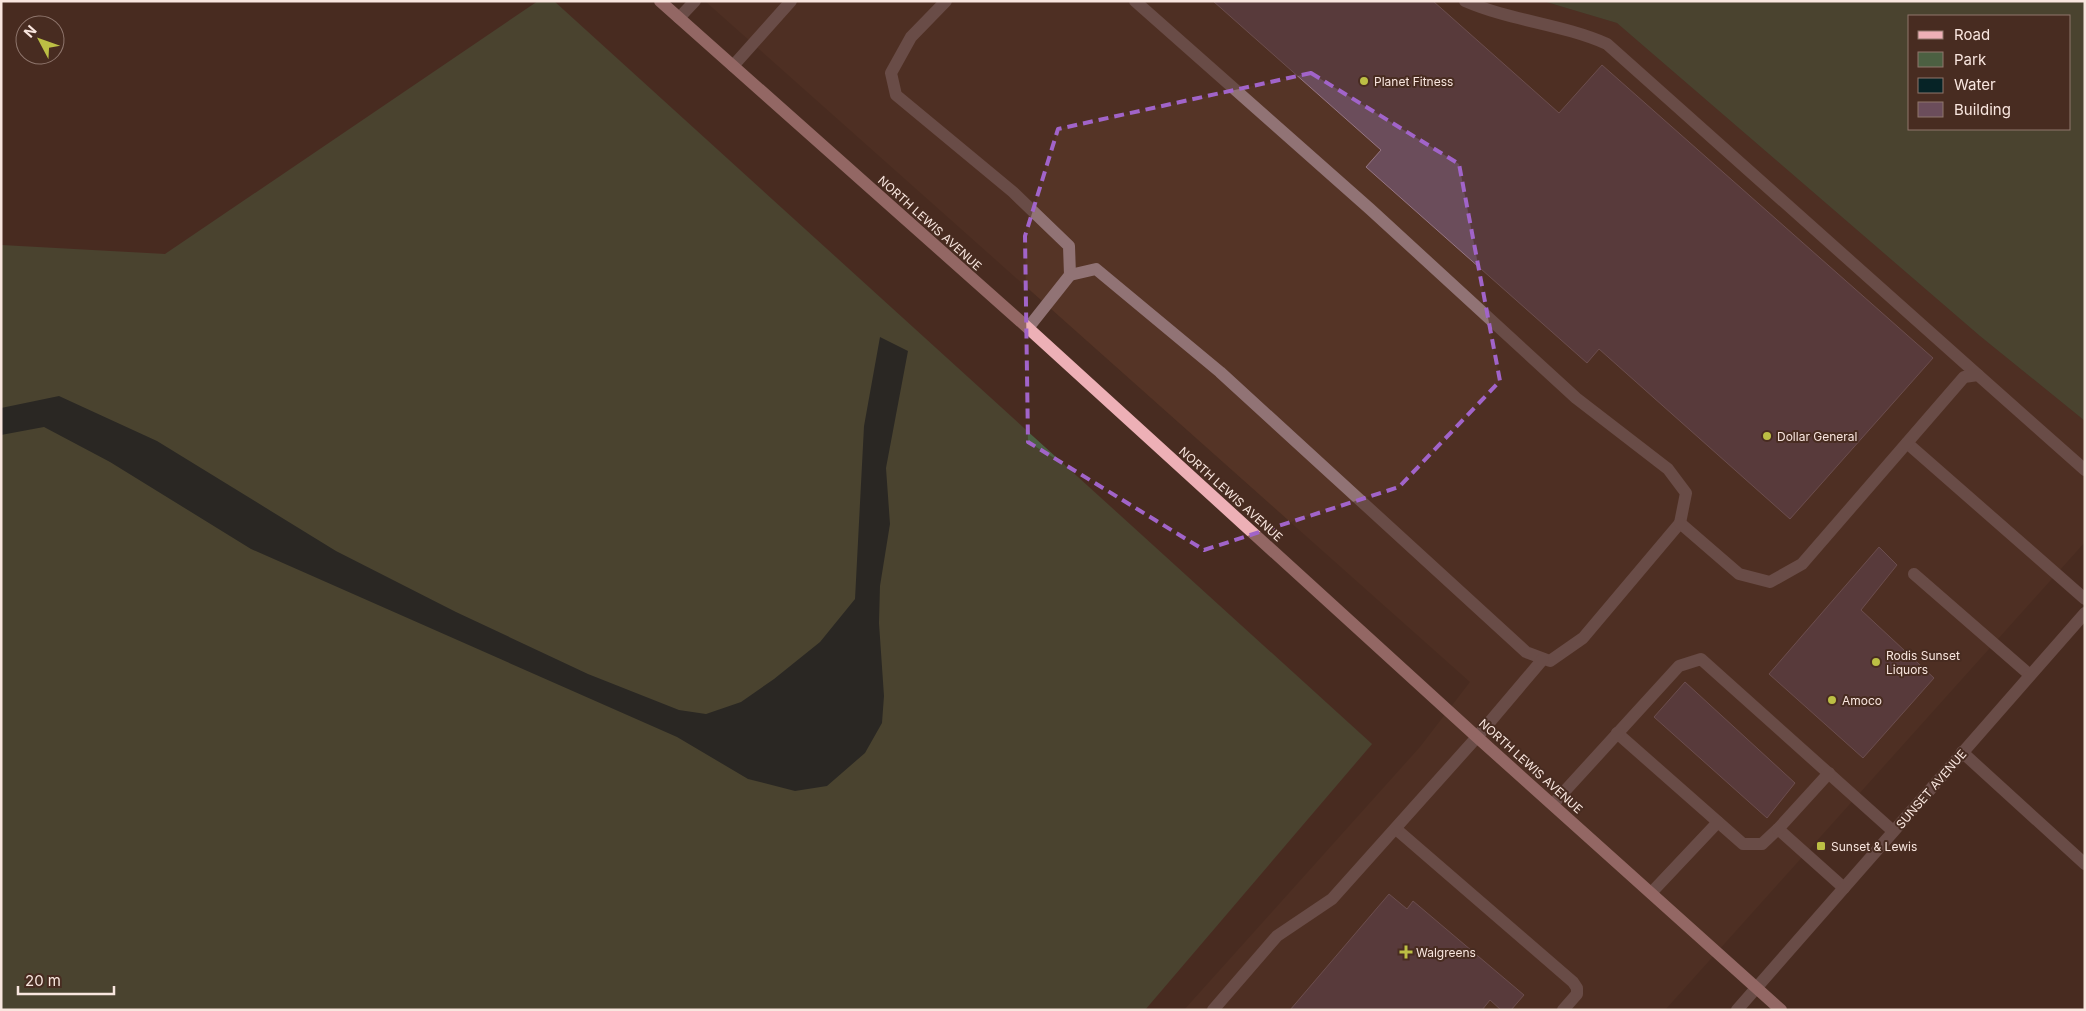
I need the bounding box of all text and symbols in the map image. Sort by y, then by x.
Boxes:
north arrow [15,15,65,65]
legend [1908,15,2071,130]
text: N [20,22,40,41]
text: Road [1954,25,1990,44]
text: Park [1954,50,1987,69]
place label: Planet Fitness [1374,74,1453,89]
marker: Planet Fitness [1358,75,1370,87]
text: Water [1954,75,1996,94]
text: Building [1954,100,2011,119]
street label: NORTH LEWIS AVENUE [875,173,985,273]
place label: Dollar General [1777,429,1858,444]
marker: Dollar General [1761,430,1773,442]
street label: NORTH LEWIS AVENUE [1176,444,1286,544]
place label: Rodis Sunset Liquors [1886,648,1960,677]
marker: Rodis Sunset Liquors [1870,656,1882,668]
place label: Amoco [1842,693,1882,708]
marker: Amoco [1826,694,1838,706]
street label: NORTH LEWIS AVENUE [1476,716,1586,816]
street label: SUNSET AVENUE [1893,746,1969,832]
place label: Sunset & Lewis [1831,839,1917,854]
marker: Sunset & Lewis [1815,840,1827,852]
place label: Walgreens [1416,945,1476,960]
marker: Walgreens [1400,946,1412,958]
scale bar [18,964,114,996]
text: 20 m [25,971,61,990]

